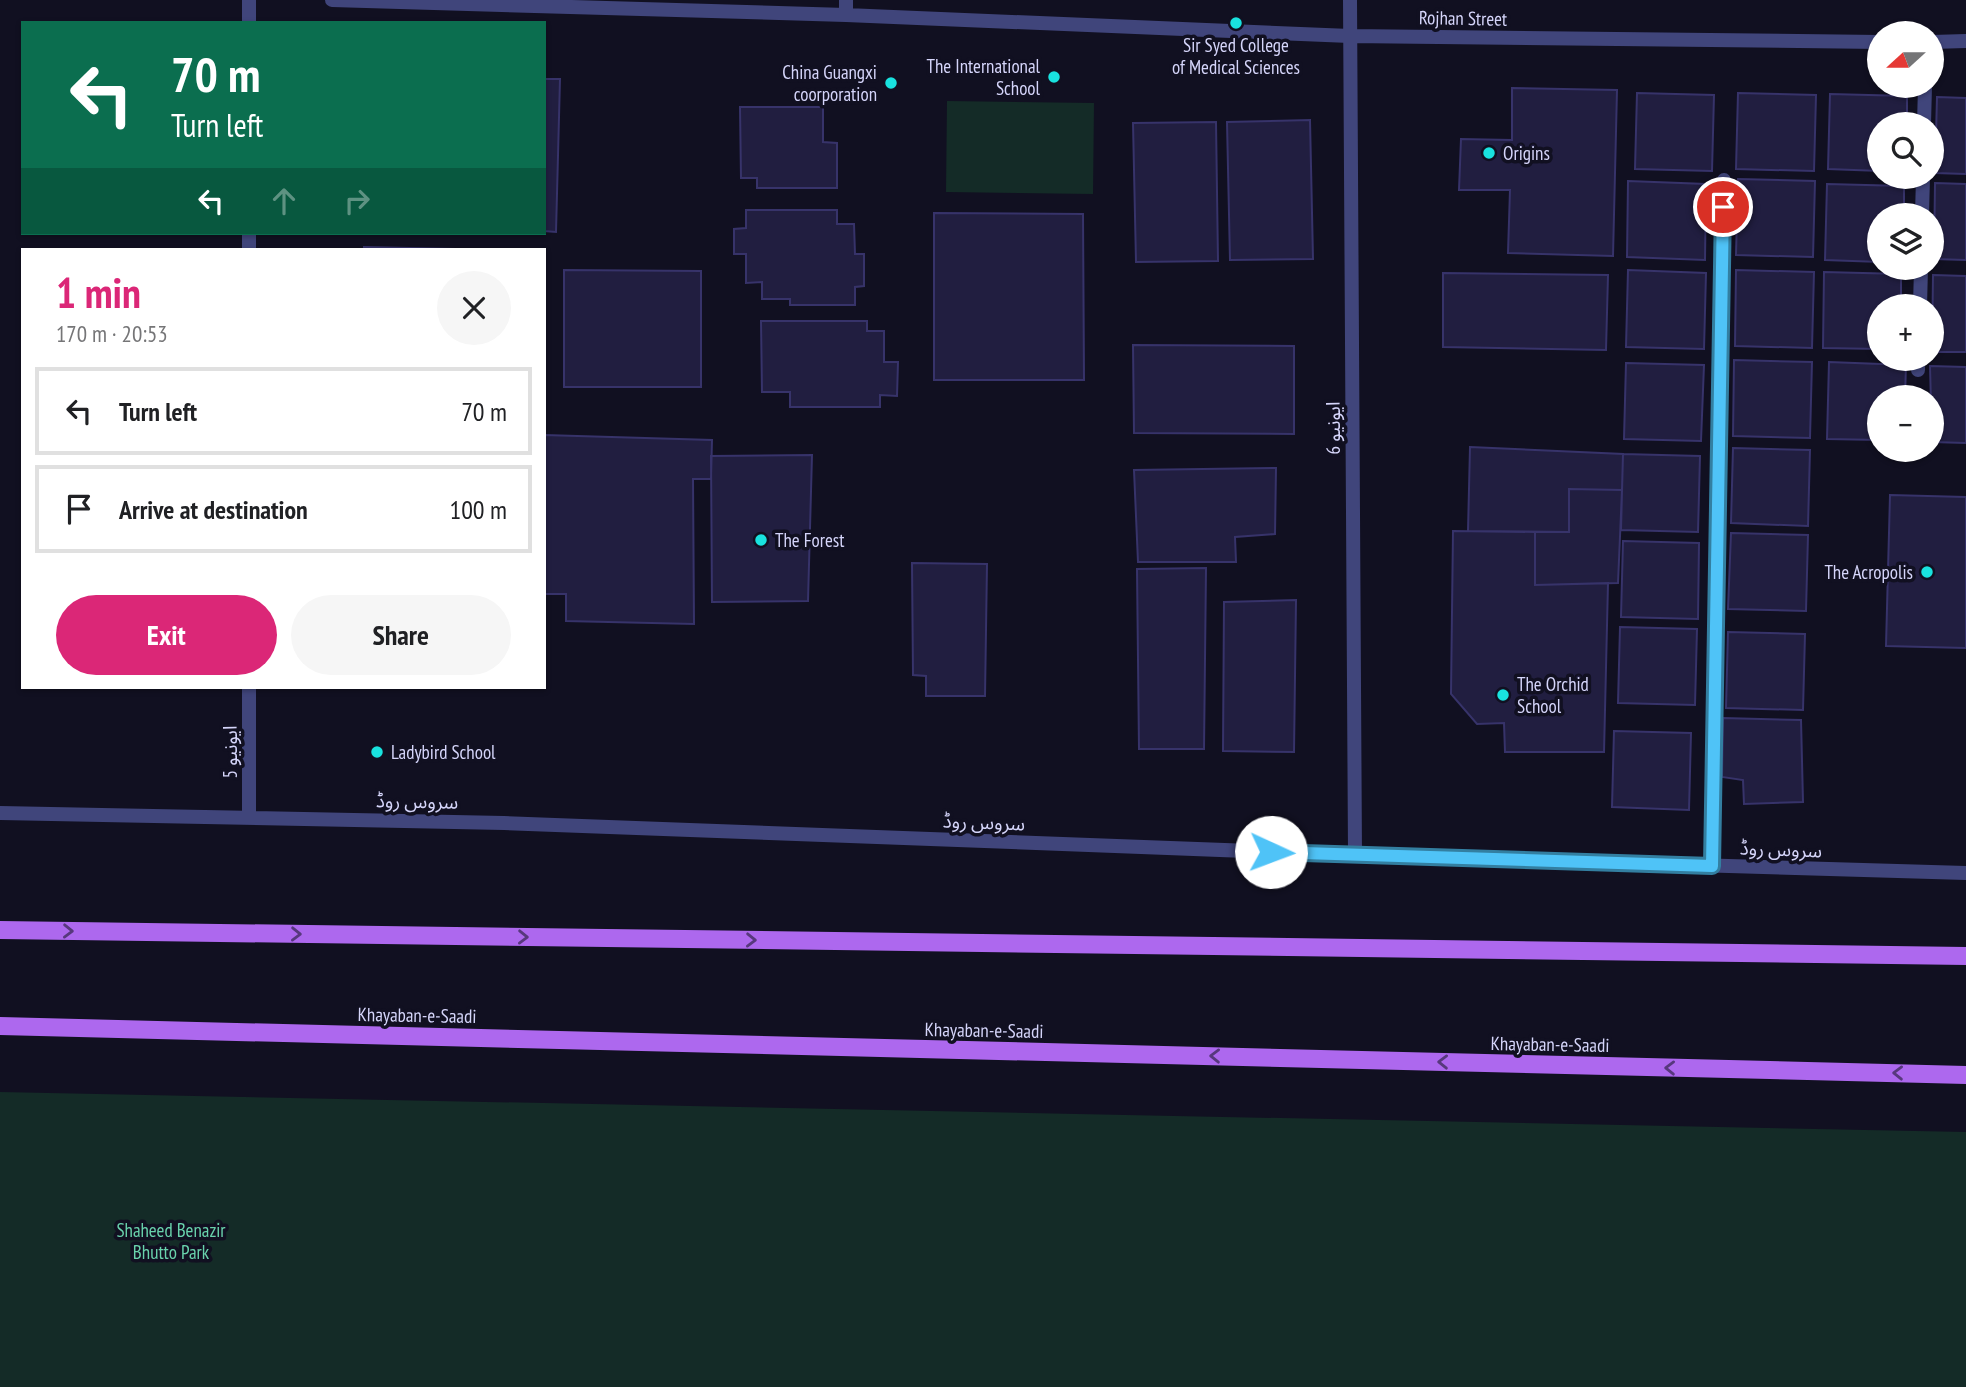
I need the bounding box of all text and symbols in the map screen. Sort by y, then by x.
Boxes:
street label: Rojhan Street [1419,5,1508,31]
marker: Sir Syed College of Medical Sciences [1228,15,1244,31]
north arrow [1867,21,1944,98]
map controls [1867,21,1944,462]
place label: Sir Syed College of Medical Sciences [1172,33,1300,79]
text: 70 m [171,42,260,106]
icon: left [56,49,147,140]
place label: The International School [927,54,1041,100]
place label: China Guangxi coorporation [782,60,877,106]
marker: The International School [1046,69,1062,85]
marker: China Guangxi coorporation [883,75,899,91]
text: Turn left [171,104,263,146]
button: search [1867,112,1944,189]
place label: Origins [1503,141,1550,165]
marker: Origins [1481,145,1497,161]
pin [1693,177,1753,237]
icon: left [192,182,230,220]
icon: ahead [265,182,303,220]
icon: right [338,182,376,220]
icon: arrive [1704,188,1742,226]
button: layers [1867,203,1944,280]
text: 1 min [56,265,141,320]
button: close [437,271,511,345]
button: + [1867,294,1944,371]
text: 170 m · 20:53 [56,319,168,348]
button: − [1867,385,1944,462]
icon: left [60,392,98,430]
text: Turn left [119,395,197,428]
text: 70 m [461,395,507,428]
street label: ایونیو 6 [1321,402,1345,454]
icon: arrive [60,490,98,528]
text: Arrive at destination [119,493,308,526]
text: 100 m [449,493,507,526]
place label: The Forest [775,528,845,552]
marker: The Forest [753,532,769,548]
place label: The Acropolis [1824,560,1913,584]
marker: The Acropolis [1919,564,1935,580]
button: Exit [56,595,277,675]
button: Share [291,595,511,675]
place label: The Orchid School [1517,672,1589,718]
marker: The Orchid School [1495,687,1511,703]
street label: ایونیو 5 [218,726,242,778]
place label: Ladybird School [391,740,496,764]
marker: Ladybird School [369,744,385,760]
street label: سروس روڈ [376,788,458,814]
street label: سروس روڈ [942,809,1026,835]
position arrow [1234,815,1308,889]
street label: سروس روڈ [1739,836,1823,862]
one-way arrow [63,923,74,939]
one-way arrow [291,926,301,942]
one-way arrow [518,929,529,945]
one-way arrow [746,932,756,948]
street label: Khayaban-e-Saadi [357,1002,477,1028]
street label: Khayaban-e-Saadi [924,1017,1044,1043]
street label: Khayaban-e-Saadi [1490,1031,1610,1057]
one-way arrow [1210,1049,1221,1064]
one-way arrow [1437,1054,1448,1070]
one-way arrow [1665,1060,1676,1075]
one-way arrow [1892,1066,1903,1081]
park label: Shaheed Benazir Bhutto Park [116,1218,226,1264]

